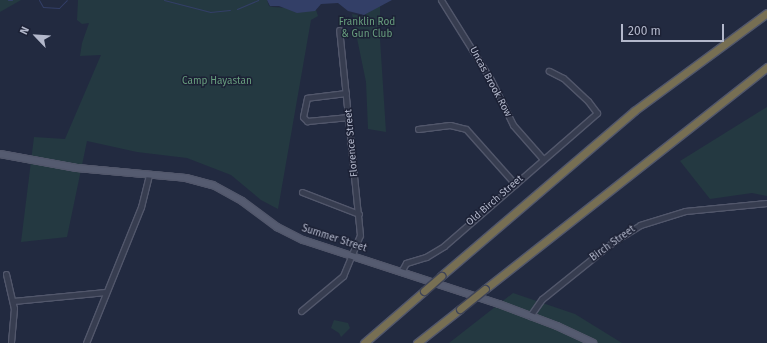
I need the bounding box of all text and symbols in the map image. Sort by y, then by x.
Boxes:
north arrow [16,16,56,56]
park label: Franklin Rod & Gun Club [339,16,395,40]
scale bar [623,16,726,42]
text: 200 m [628,24,661,38]
text: N [17,25,32,37]
street label: Uncas Brook Row [466,45,514,119]
park label: Camp Hayastan [182,76,252,88]
street label: Florence Street [343,109,361,177]
street label: Old Birch Street [464,173,526,229]
street label: Summer Street [300,223,368,255]
street label: Birch Street [588,224,638,264]

